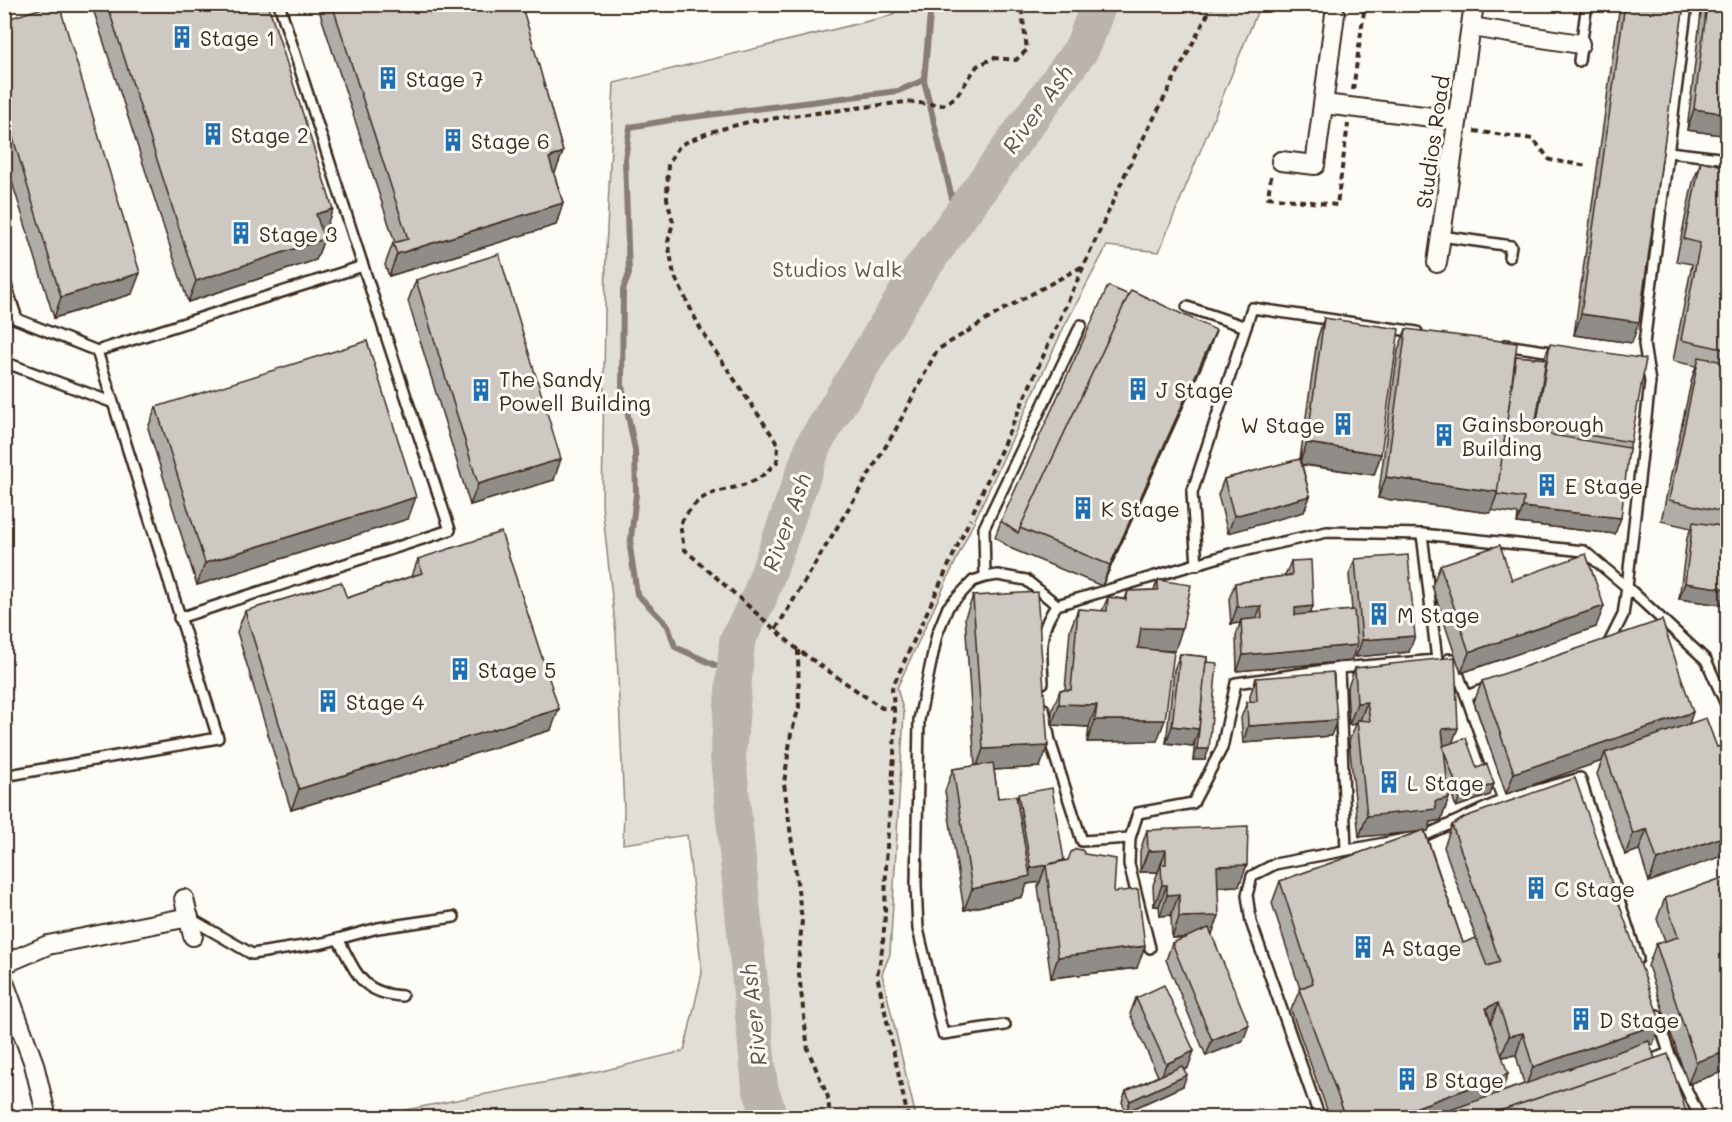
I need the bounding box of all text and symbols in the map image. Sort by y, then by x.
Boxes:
building icon: Stage 1 [169,24,195,50]
place label: Stage 1 [200,24,275,51]
water label: River Ash [995,59,1079,159]
building icon: Stage 7 [375,65,401,91]
place label: Stage 7 [406,65,484,92]
street label: Studios Road [1409,74,1455,210]
building icon: Stage 2 [200,121,226,147]
place label: Stage 2 [231,121,309,148]
building icon: Stage 6 [440,127,466,153]
place label: Stage 6 [471,127,550,154]
building icon: Stage 3 [228,220,254,246]
place label: Stage 3 [259,220,337,247]
park label: Studios Walk [772,255,902,282]
place label: The Sandy Powell Building [499,365,651,416]
building icon: J Stage [1125,376,1151,402]
place label: J Stage [1156,376,1234,403]
building icon: The Sandy Powell Building [468,377,494,403]
place label: Gainsborough Building [1462,410,1603,461]
place label: W Stage [1241,411,1325,438]
building icon: W Stage [1330,411,1356,437]
building icon: Gainsborough Building [1431,422,1457,448]
water label: River Ash [755,469,817,575]
building icon: E Stage [1534,472,1560,498]
place label: E Stage [1565,472,1643,499]
building icon: K Stage [1070,495,1096,521]
place label: K Stage [1101,495,1180,522]
building icon: M Stage [1366,601,1392,627]
place label: M Stage [1397,601,1480,628]
building icon: Stage 5 [447,656,473,682]
place label: Stage 5 [478,656,556,683]
building icon: Stage 4 [315,688,341,714]
place label: Stage 4 [346,688,425,715]
building icon: L Stage [1376,769,1402,795]
place label: L Stage [1407,769,1484,796]
building icon: C Stage [1523,875,1549,901]
place label: C Stage [1554,875,1635,902]
building icon: A Stage [1350,934,1376,960]
place label: A Stage [1381,934,1462,961]
water label: River Ash [733,963,773,1067]
building icon: D Stage [1568,1006,1594,1032]
place label: D Stage [1599,1006,1679,1033]
building icon: B Stage [1394,1066,1420,1092]
place label: B Stage [1425,1066,1504,1093]

